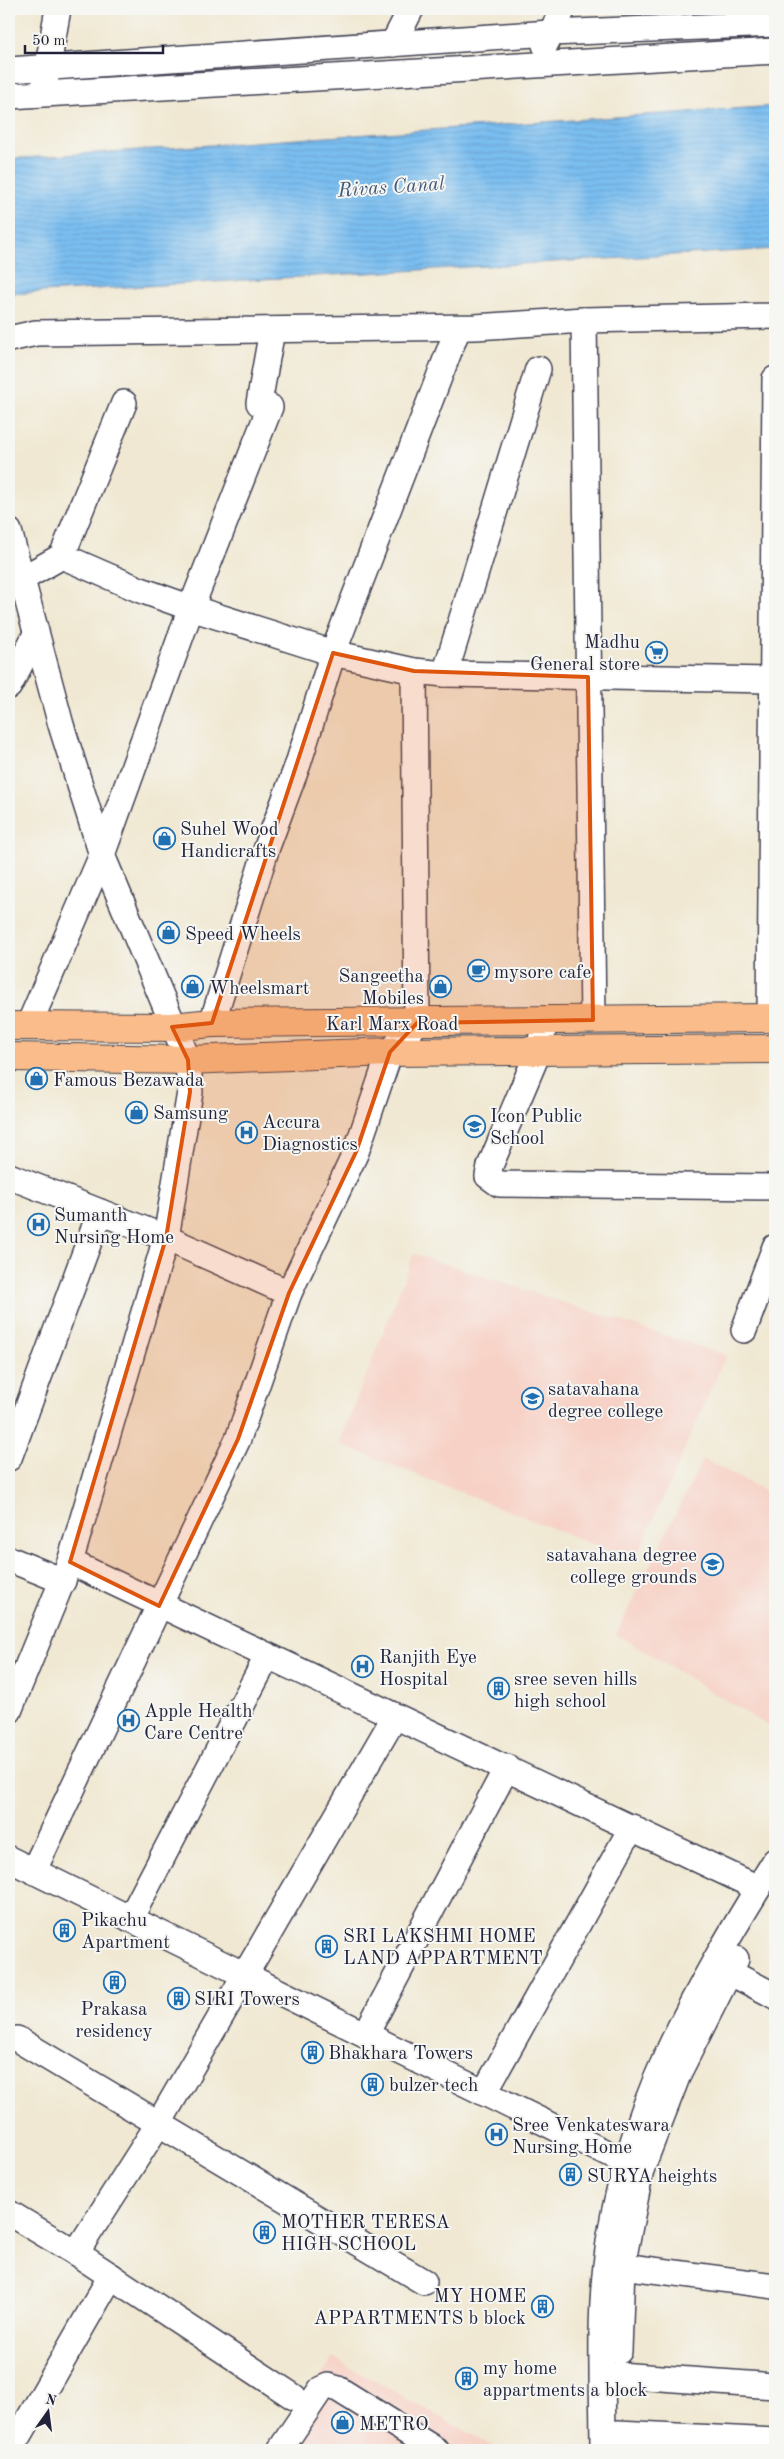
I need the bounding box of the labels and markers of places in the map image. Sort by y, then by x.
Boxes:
place label: Madhu General store [530,634,640,675]
supermarket icon: Madhu General store [644,640,668,664]
place label: Suhel Wood Handicrafts [180,821,279,862]
shop icon: Suhel Wood Handicrafts [152,827,176,851]
shop icon: Speed Wheels [157,921,181,945]
place label: Speed Wheels [185,926,301,945]
cafe icon: mysore cafe [466,959,490,983]
place label: mysore cafe [494,964,591,983]
place label: Sangeetha Mobiles [338,968,425,1009]
shop icon: Sangeetha Mobiles [428,974,452,998]
shop icon: Wheelsmart [181,975,205,999]
place label: Wheelsmart [209,980,309,999]
shop icon: Famous Bezawada [25,1067,49,1091]
place label: Famous Bezawada [53,1072,205,1091]
shop icon: Samsung [125,1100,149,1124]
place label: Samsung [153,1105,229,1124]
place label: Icon Public School [490,1108,582,1149]
place label: Accura Diagnostics [262,1114,358,1155]
school or university icon: Icon Public School [462,1114,486,1138]
hospital icon: Accura Diagnostics [234,1120,258,1144]
place label: Sumanth Nursing Home [54,1207,174,1248]
hospital icon: Sumanth Nursing Home [26,1213,50,1237]
place label: satavahana degree college [548,1381,663,1422]
school or university icon: satavahana degree college [520,1387,544,1411]
place label: satavahana degree college grounds [546,1547,697,1588]
school or university icon: satavahana degree college grounds [701,1553,725,1577]
place label: Ranjith Eye Hospital [379,1649,477,1690]
hospital icon: Ranjith Eye Hospital [351,1655,375,1679]
place label: sree seven hills high school [514,1671,637,1712]
building icon: sree seven hills high school [486,1677,510,1701]
place label: Apple Health Care Centre [144,1703,253,1744]
hospital icon: Apple Health Care Centre [116,1709,140,1733]
place label: Pikachu Apartment [81,1912,170,1953]
building icon: Pikachu Apartment [53,1918,77,1942]
place label: SRI LAKSHMI HOME LAND APPARTMENT [343,1928,543,1969]
building icon: SRI LAKSHMI HOME LAND APPARTMENT [315,1934,339,1958]
building icon: Prakasa residency [102,1970,126,1994]
building icon: SIRI Towers [166,1986,190,2010]
place label: SIRI Towers [194,1991,300,2010]
place label: Prakasa residency [75,2001,153,2042]
building icon: Bhakhara Towers [300,2040,324,2064]
place label: Bhakhara Towers [328,2045,473,2064]
building icon: bulzer tech [361,2072,385,2096]
place label: bulzer tech [389,2077,478,2096]
place label: Sree Venkateswara Nursing Home [512,2117,670,2158]
hospital icon: Sree Venkateswara Nursing Home [484,2123,508,2147]
building icon: SURYA heights [559,2163,583,2187]
place label: SURYA heights [587,2168,717,2187]
place label: MOTHER TERESA HIGH SCHOOL [281,2214,451,2255]
building icon: MOTHER TERESA HIGH SCHOOL [253,2220,277,2244]
place label: MY HOME APPARTMENTS b block [314,2288,526,2329]
building icon: MY HOME APPARTMENTS b block [530,2294,554,2318]
place label: my home appartments a block [483,2360,647,2401]
building icon: my home appartments a block [455,2366,479,2390]
shop icon: METRO [331,2411,355,2435]
place label: METRO [359,2416,429,2435]

